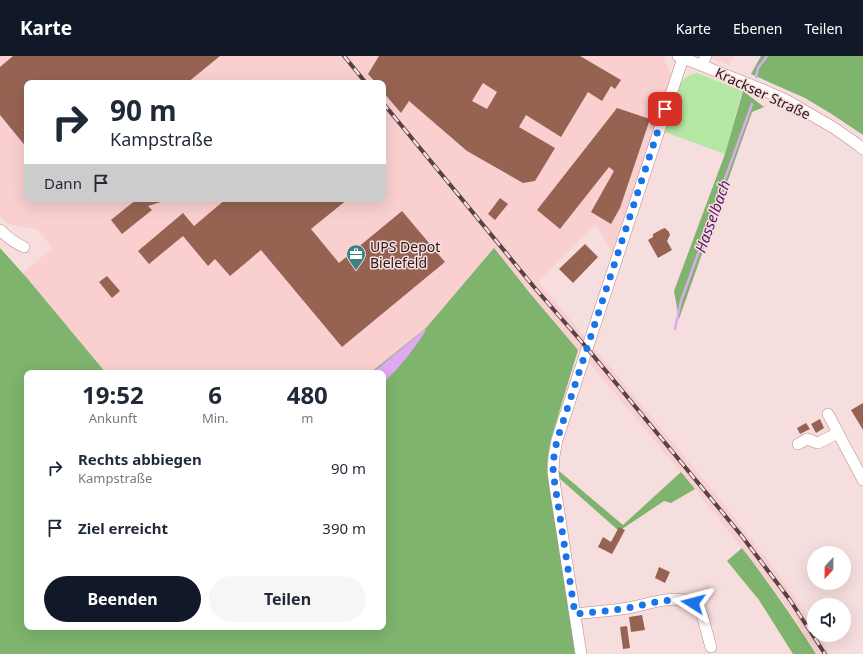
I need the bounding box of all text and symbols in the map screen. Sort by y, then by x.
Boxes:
text: Karte [20,15,72,41]
text: Karte [676,19,711,38]
text: Ebenen [733,19,783,38]
text: Teilen [805,19,843,38]
street label: Krackser Straße [712,63,814,123]
text: 90 m [110,91,177,129]
pin [648,92,682,126]
icon: right [44,96,96,148]
icon: arrive [654,98,676,120]
text: Kampstraße [110,127,213,151]
icon: arrive [90,172,112,194]
text: Dann [44,173,82,193]
water label: Hasselbach [690,177,734,255]
place label: UPS Depot Bielefeld [370,237,440,272]
office icon: UPS Depot Bielefeld [345,243,367,271]
text: 19:52 [82,378,144,411]
text: 6 [208,378,222,411]
text: 480 [287,378,328,411]
text: Ankunft [89,409,137,427]
text: Min. [202,409,229,427]
text: m [301,409,313,427]
text: Rechts abbiegen [78,449,202,469]
icon: right [44,457,66,479]
text: 90 m [331,458,366,478]
text: Kampstraße [78,469,152,487]
icon: arrive [44,517,66,539]
text: Ziel erreicht [78,518,168,538]
text: 390 m [322,518,366,538]
north arrow [807,546,851,590]
map controls [807,546,851,642]
button: Beenden [44,576,201,622]
button: Teilen [209,576,366,622]
position arrow [672,582,714,624]
button: sound [807,598,851,642]

